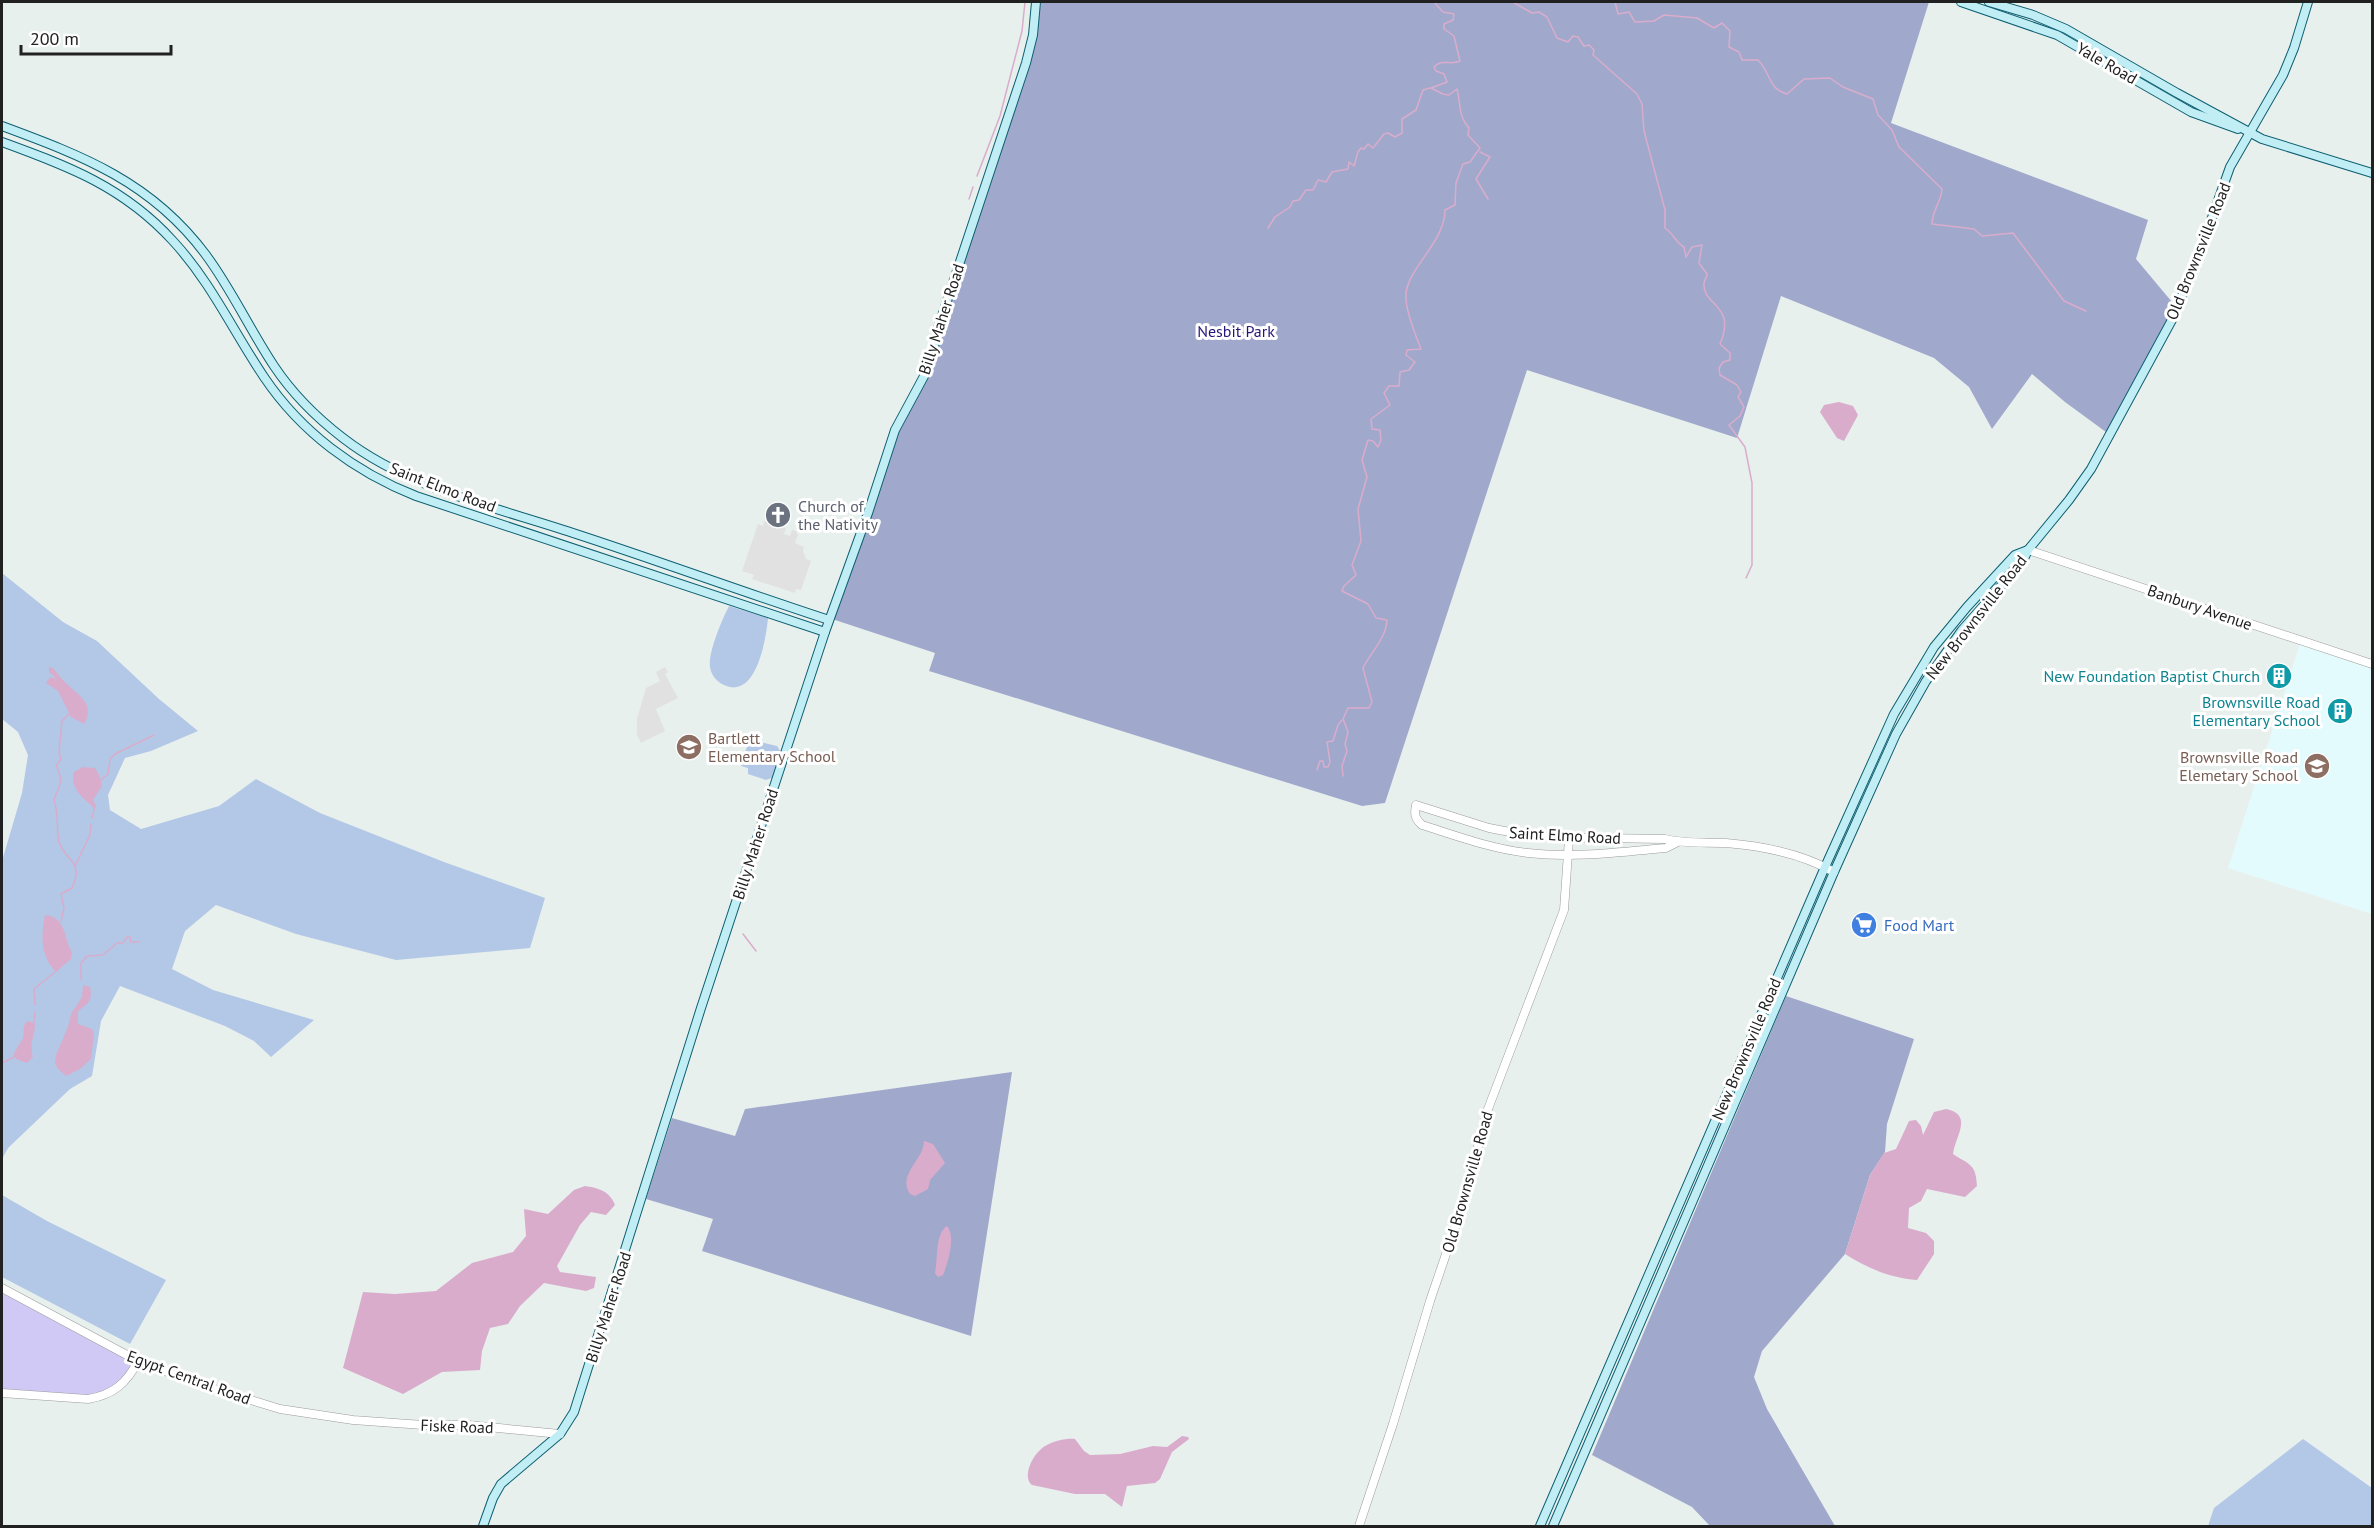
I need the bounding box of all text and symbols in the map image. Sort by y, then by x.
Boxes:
scale bar [21,18,171,56]
text: 200 m [30,27,79,50]
street label: Yale Road [2073,38,2141,88]
street label: Old Brownsville Road [2161,179,2235,323]
street label: Billy Maher Road [914,261,968,377]
park label: Nesbit Park [1197,321,1275,341]
street label: Saint Elmo Road [387,458,499,516]
place label: Church of the Nativity [798,496,878,534]
church icon: Church of the Nativity [763,500,793,530]
street label: New Brownsville Road [1921,551,2031,683]
street label: Banbury Avenue [2145,580,2255,634]
building icon: New Foundation Baptist Church [2264,661,2294,691]
place label: New Foundation Baptist Church [2044,666,2260,686]
place label: Brownsville Road Elementary School [2193,692,2320,730]
building icon: Brownsville Road Elementary School [2325,696,2355,726]
place label: Bartlett Elementary School [708,728,836,766]
school or university icon: Bartlett Elementary School [674,732,704,762]
place label: Brownsville Road Elemetary School [2179,747,2298,785]
school or university icon: Brownsville Road Elemetary School [2302,751,2332,781]
street label: Billy Maher Road [728,786,782,902]
street label: Saint Elmo Road [1508,822,1622,848]
supermarket icon: Food Mart [1849,910,1879,940]
place label: Food Mart [1884,915,1955,935]
street label: New Brownsville Road [1707,975,1785,1123]
street label: Old Brownsville Road [1437,1109,1497,1255]
street label: Billy Maher Road [581,1249,635,1365]
street label: Egypt Central Road [124,1345,254,1409]
street label: Fiske Road [420,1415,494,1437]

